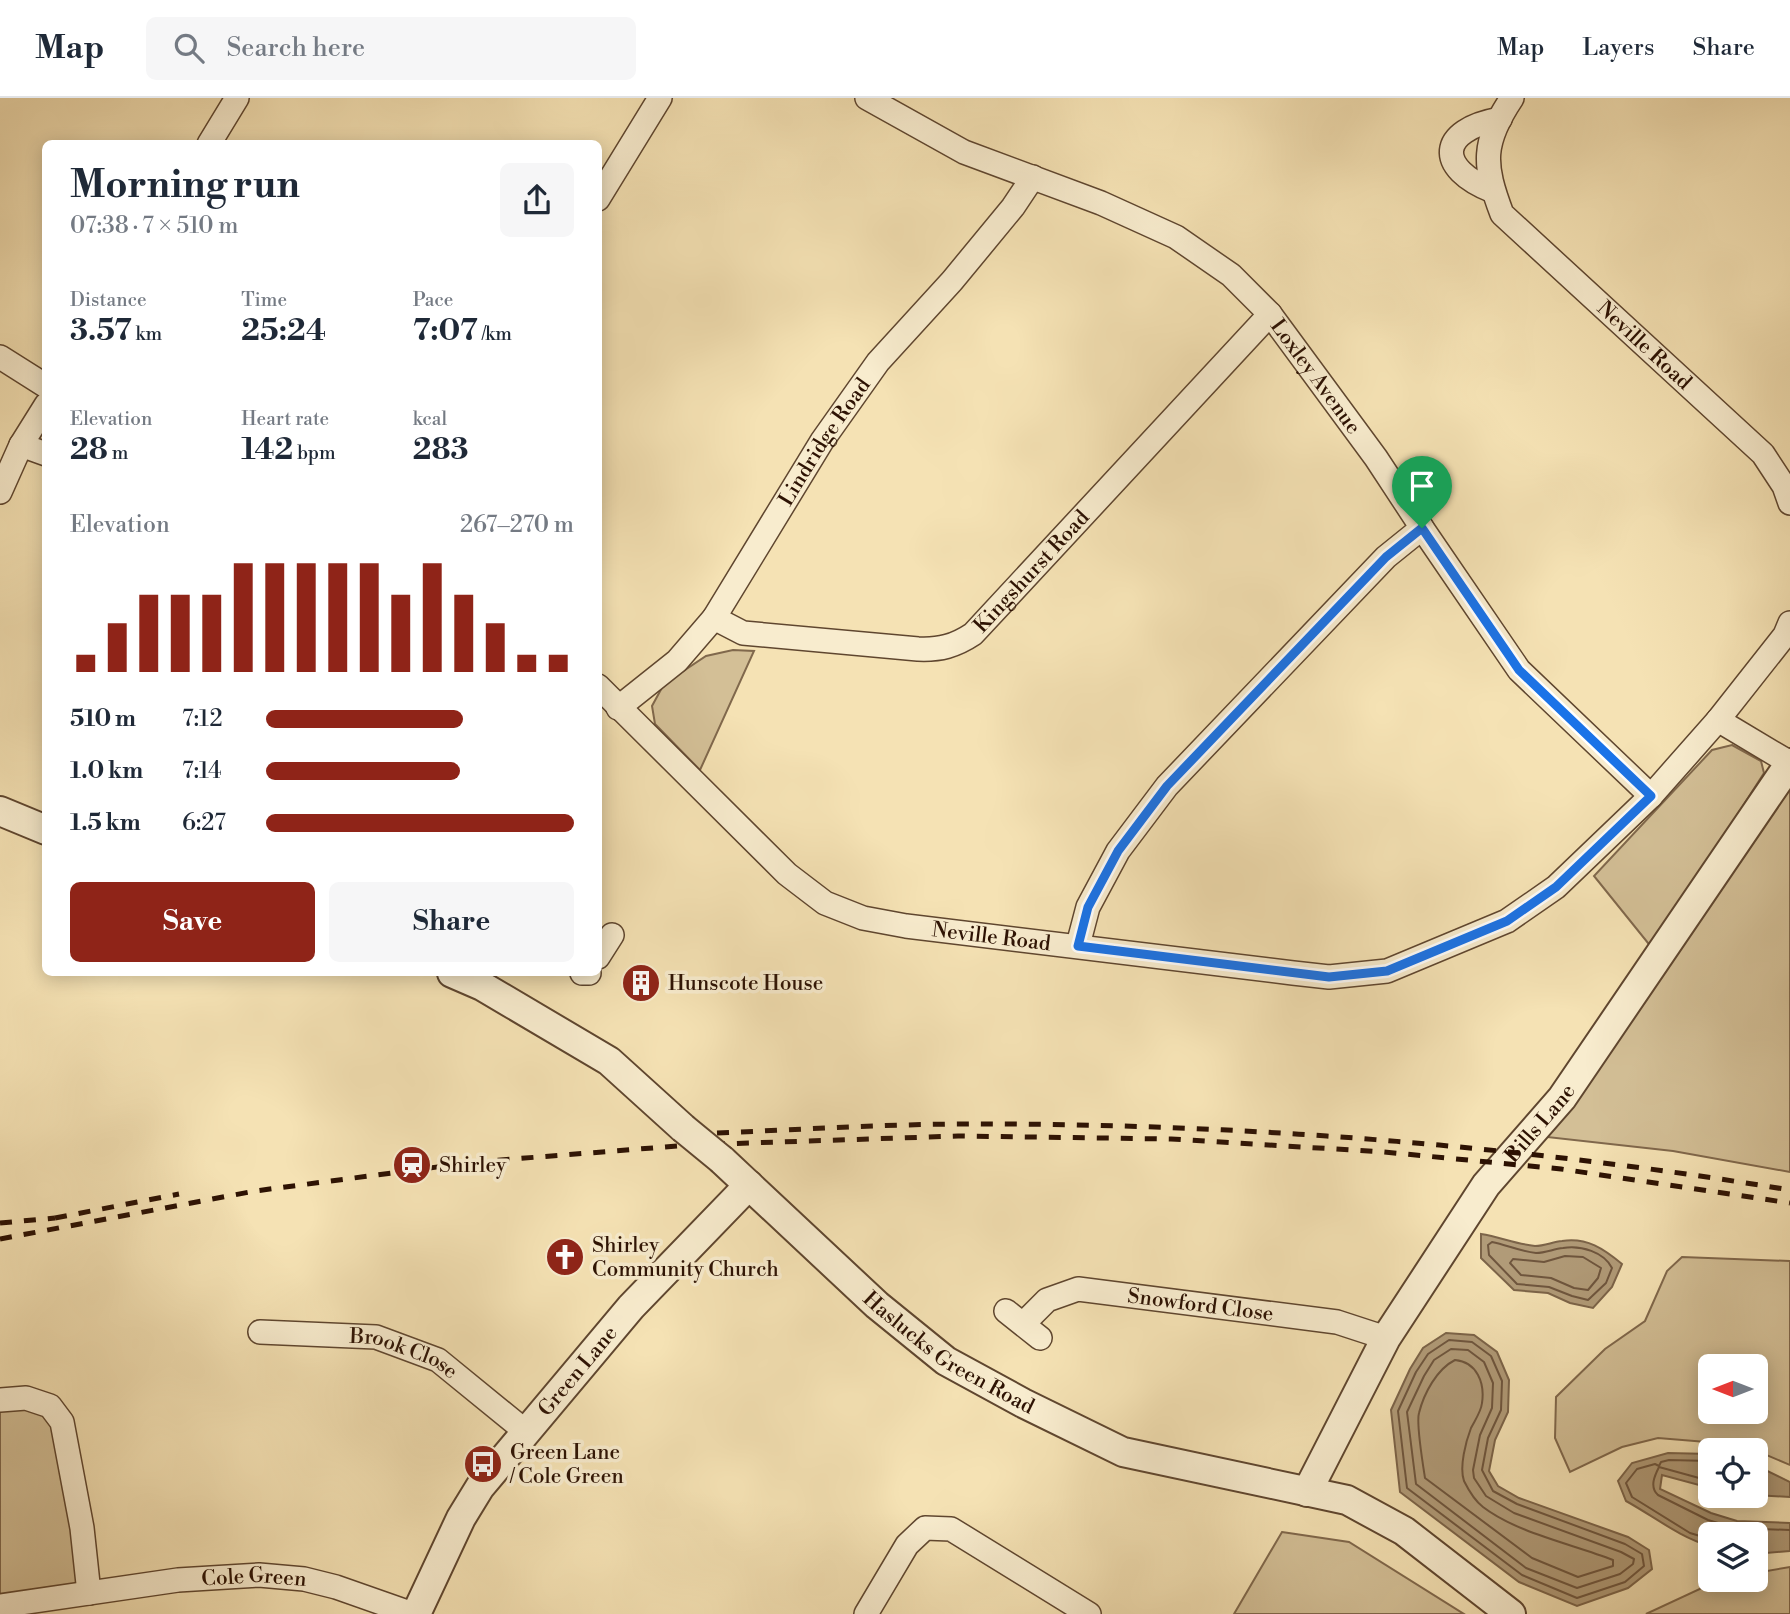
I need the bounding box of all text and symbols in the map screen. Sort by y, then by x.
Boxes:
search box [146,17,636,80]
text: Map [35,28,104,69]
icon: search [170,29,208,67]
text: Search here [226,32,365,64]
text: Map [1497,33,1544,63]
text: Layers [1582,33,1654,63]
text: Share [1692,33,1755,63]
text: Morning run [70,162,300,209]
button: share [500,163,574,237]
text: 07:38 · 7 × 510 m [70,212,238,240]
text: Distance [70,288,147,312]
text: Time [241,288,287,312]
text: Pace [413,288,453,312]
street label: Neville Road [1591,296,1697,396]
text: 3.57 [70,312,132,350]
text: 25:24 [241,312,326,350]
text: 7:07 [413,312,478,350]
street label: Loxley Avenue [1264,314,1366,440]
text: km [132,322,162,346]
text: /km [478,322,512,346]
street label: Lindridge Road [773,373,877,511]
text: Elevation [70,407,152,431]
text: Heart rate [241,407,329,431]
text: kcal [413,407,447,431]
text: 28 [70,431,108,469]
text: 142 [241,431,293,469]
text: 283 [413,431,469,469]
text: m [108,441,128,465]
text: bpm [293,441,336,465]
pin [1392,456,1452,528]
icon: arrive [1403,467,1441,505]
street label: Kingshurst Road [969,505,1095,639]
text: Elevation [70,511,170,539]
text: 267–270 m [460,511,574,539]
text: 510 m [70,705,136,733]
text: 7:12 [182,705,223,733]
text: 1.0 km [70,757,143,785]
text: 7:14 [182,757,222,785]
text: 1.5 km [70,809,141,837]
text: 6:27 [182,809,226,837]
button: Save [70,882,315,962]
button: Share [329,882,574,962]
street label: Neville Road [930,917,1052,957]
building icon: Hunscote House [620,962,662,1004]
place label: Hunscote House [668,971,823,997]
street label: Bills Lane [1499,1079,1582,1169]
station icon: Shirley [391,1144,433,1186]
place label: Shirley [439,1153,507,1179]
place label: Shirley Community Church [592,1233,779,1283]
church icon: Shirley Community Church [544,1236,586,1278]
street label: Snowford Close [1126,1283,1275,1328]
street label: Haslucks Green Road [857,1286,1038,1421]
street label: Green Lane [533,1321,624,1422]
street label: Brook Close [348,1324,463,1385]
north arrow [1698,1354,1768,1424]
map controls [1698,1354,1768,1592]
button: locate [1698,1438,1768,1508]
place label: Green Lane / Cole Green [509,1440,624,1490]
bus stop icon: Green Lane / Cole Green [462,1443,504,1485]
button: layers [1698,1522,1768,1592]
street label: Cole Green [201,1563,308,1593]

